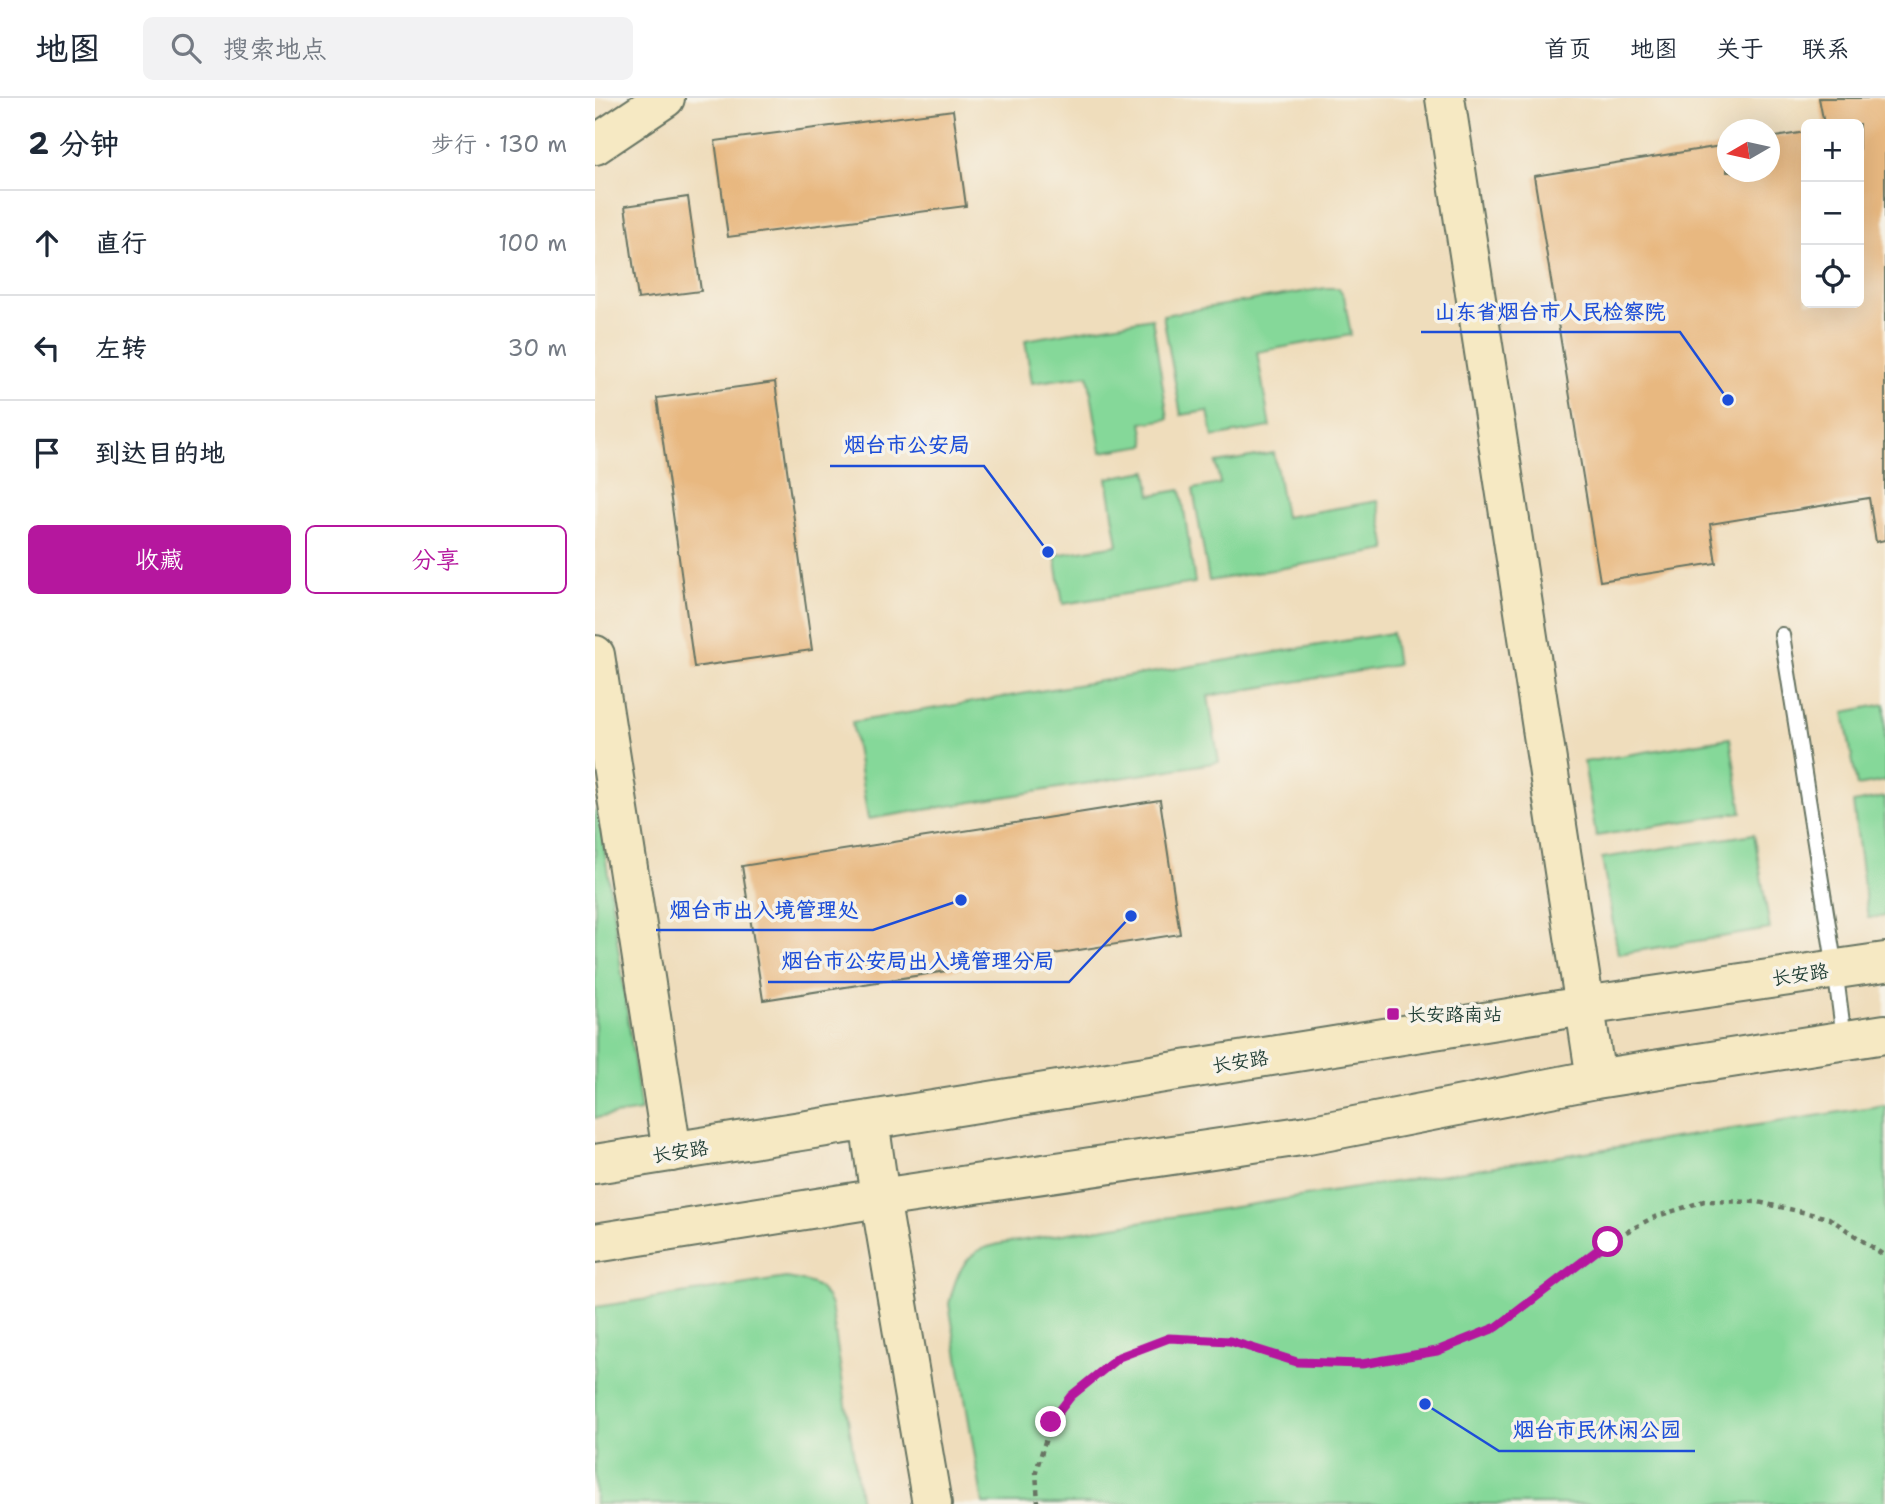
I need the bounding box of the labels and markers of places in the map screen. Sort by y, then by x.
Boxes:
callout: 山东省烟台市人民检察院 [1421,290,1680,332]
callout: 烟台市公安局 [830,424,984,466]
callout: 烟台市出入境管理处 [656,888,873,930]
callout: 烟台市公安局出入境管理分局 [768,940,1069,982]
place label: 长安路南站 [1407,1002,1502,1027]
marker: 长安路南站 [1385,1006,1401,1022]
callout: 烟台市民休闲公园 [1499,1409,1695,1451]

